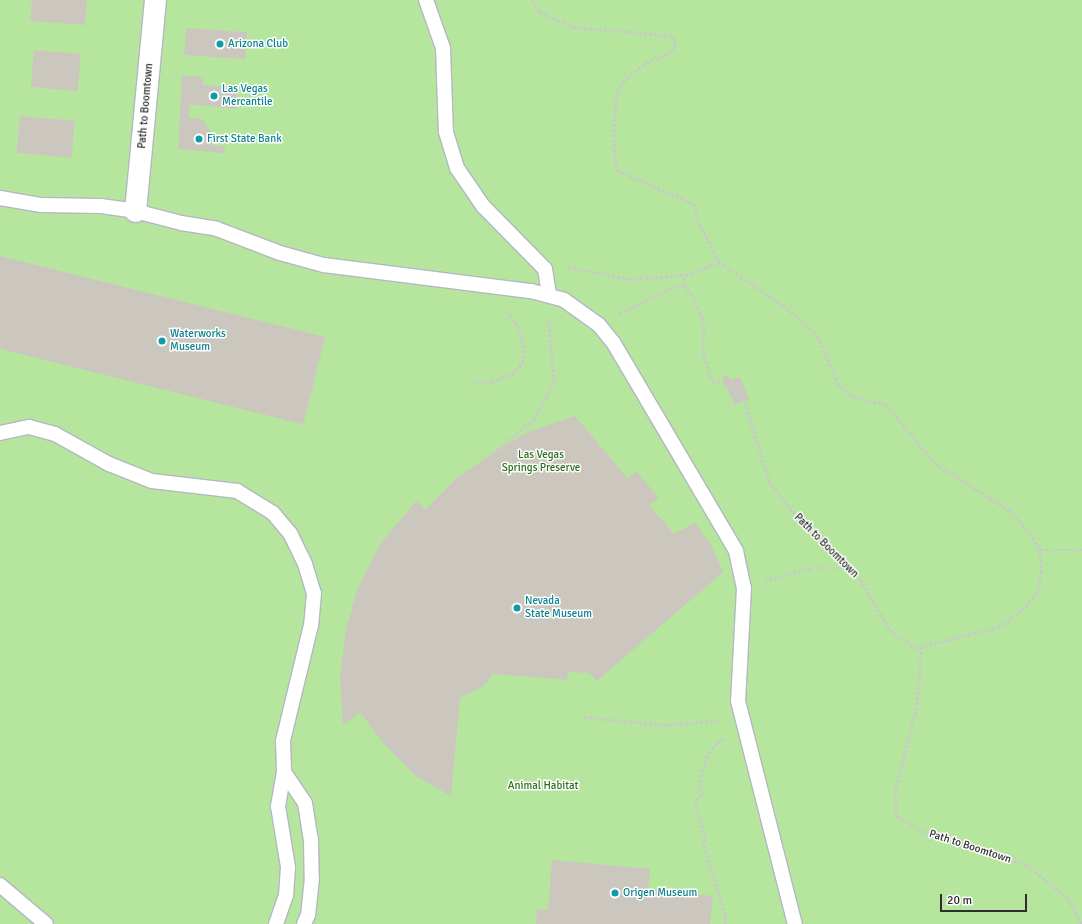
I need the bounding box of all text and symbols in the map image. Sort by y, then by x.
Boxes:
place label: Arizona Club [228,37,288,51]
marker: Arizona Club [215,39,225,49]
street label: Path to Boomtown [136,63,156,149]
place label: Las Vegas Mercantile [222,83,273,109]
marker: Las Vegas Mercantile [209,91,219,101]
place label: First State Bank [207,132,282,146]
marker: First State Bank [194,134,204,144]
place label: Waterworks Museum [170,328,226,354]
marker: Waterworks Museum [157,336,167,346]
park label: Las Vegas Springs Preserve [502,449,580,475]
street label: Path to Boomtown [791,511,861,581]
place label: Nevada State Museum [525,595,592,621]
marker: Nevada State Museum [512,603,522,613]
park label: Animal Habitat [508,779,578,793]
street label: Path to Boomtown [927,827,1013,867]
place label: Origen Museum [623,886,697,900]
scale bar [942,886,1029,912]
marker: Origen Museum [610,888,620,898]
text: 20 m [947,893,972,908]

